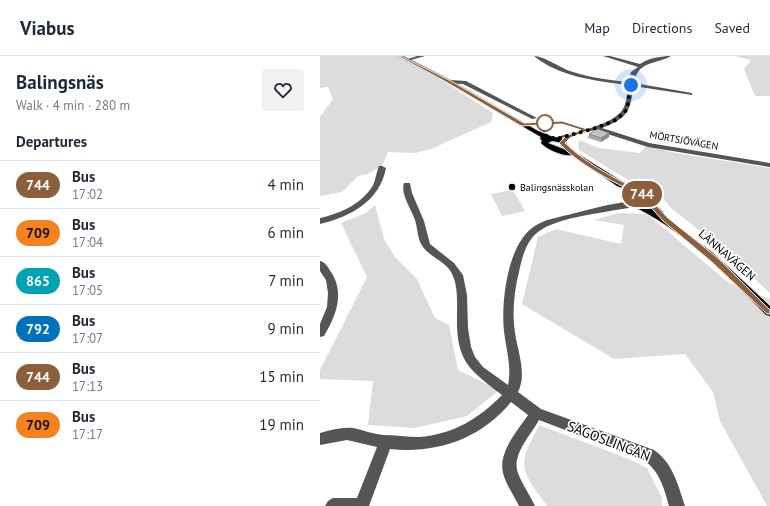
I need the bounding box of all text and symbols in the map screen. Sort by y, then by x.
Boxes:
text: Viabus [20,16,74,40]
text: Map [584,19,610,37]
text: Directions [632,19,692,37]
text: Saved [714,19,750,37]
button: heart [262,69,304,111]
text: Balingsnäs [16,70,104,94]
your location [621,75,641,95]
text: Walk · 4 min · 280 m [16,97,130,114]
unlabelled marker [536,114,554,132]
street label: MÖRTSJÖVÄGEN [649,128,719,153]
text: Departures [16,132,87,151]
text: Bus [72,167,95,186]
text: 4 min [267,175,304,194]
text: 744 [26,176,50,194]
place label: Balingsnässkolan [520,181,594,194]
line badge: 744 [619,181,665,207]
marker: Balingsnässkolan [507,182,517,192]
text: 744 [630,185,654,203]
text: 17:02 [72,186,103,203]
text: Bus [72,215,95,234]
text: 6 min [267,223,304,242]
text: 709 [26,224,50,242]
street label: LÄNNAVÄGEN [696,226,759,284]
text: 17:04 [72,234,103,251]
text: Bus [72,263,95,282]
text: 7 min [268,271,304,290]
text: 865 [26,272,50,290]
text: 17:05 [72,282,103,299]
text: Bus [72,311,95,330]
text: 9 min [267,319,304,338]
text: 792 [26,320,50,338]
text: 17:07 [72,330,103,347]
text: Bus [72,359,95,378]
text: 15 min [259,367,304,386]
text: 744 [26,368,50,386]
text: 17:13 [72,378,103,395]
text: Bus [72,407,95,426]
text: 19 min [259,415,304,434]
text: 709 [26,416,50,434]
street label: SAGOSLINGAN [565,417,653,465]
text: 17:17 [72,426,103,443]

